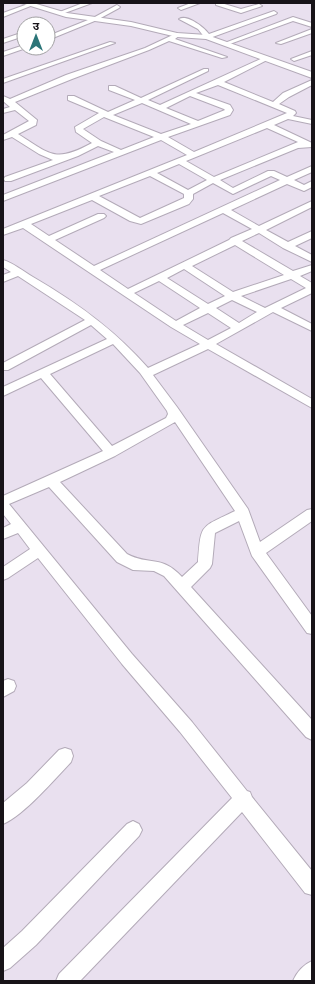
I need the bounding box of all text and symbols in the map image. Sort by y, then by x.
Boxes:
north arrow [16,16,56,56]
text: उ [33,18,40,34]

